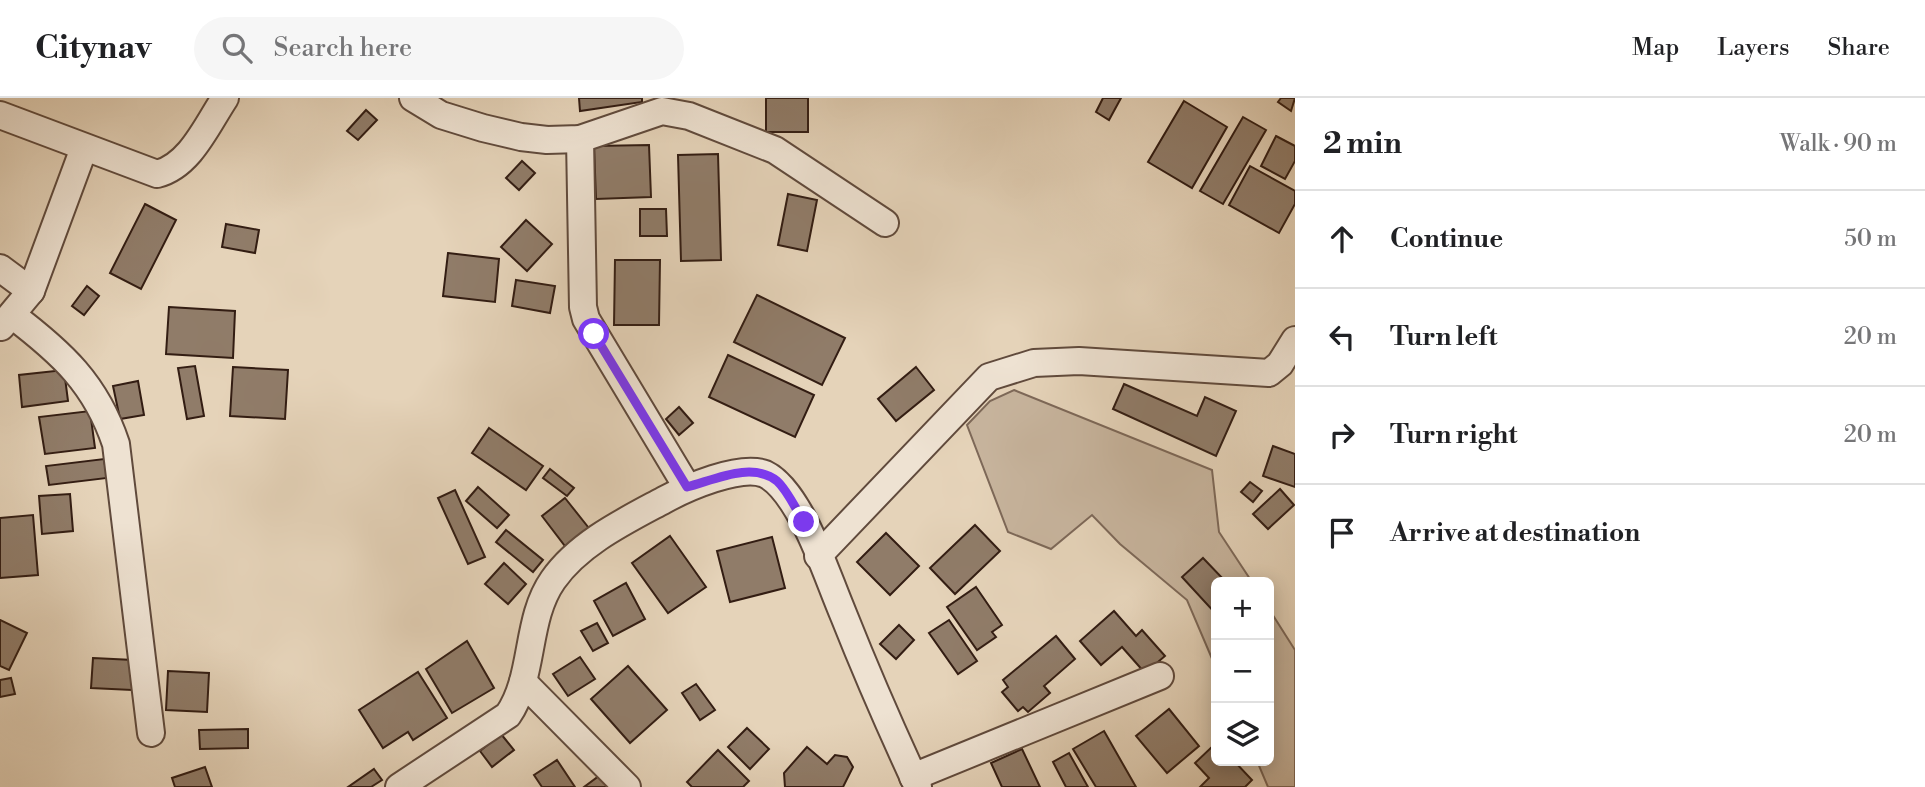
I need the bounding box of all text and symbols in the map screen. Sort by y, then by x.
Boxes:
search box [194,17,684,80]
text: Citynav [35,28,152,69]
icon: search [218,29,256,67]
text: Search here [274,32,412,64]
text: Map [1632,33,1679,63]
text: Layers [1717,33,1789,63]
text: Share [1827,33,1890,63]
text: 2 min [1323,125,1402,163]
text: Walk · 90 m [1780,130,1897,158]
icon: ahead [1323,220,1361,258]
text: Continue [1390,223,1503,255]
text: 50 m [1844,225,1897,253]
route start [578,318,609,349]
icon: left [1323,318,1361,356]
text: Turn left [1390,321,1498,353]
text: 20 m [1844,323,1897,351]
icon: right [1323,416,1361,454]
text: Turn right [1390,419,1518,451]
text: 20 m [1844,421,1897,449]
route end [788,506,819,537]
icon: arrive [1323,514,1361,552]
text: Arrive at destination [1390,517,1640,549]
map controls [1211,577,1274,766]
button: + [1211,577,1274,640]
button: − [1211,640,1274,703]
button: layers [1211,703,1274,766]

